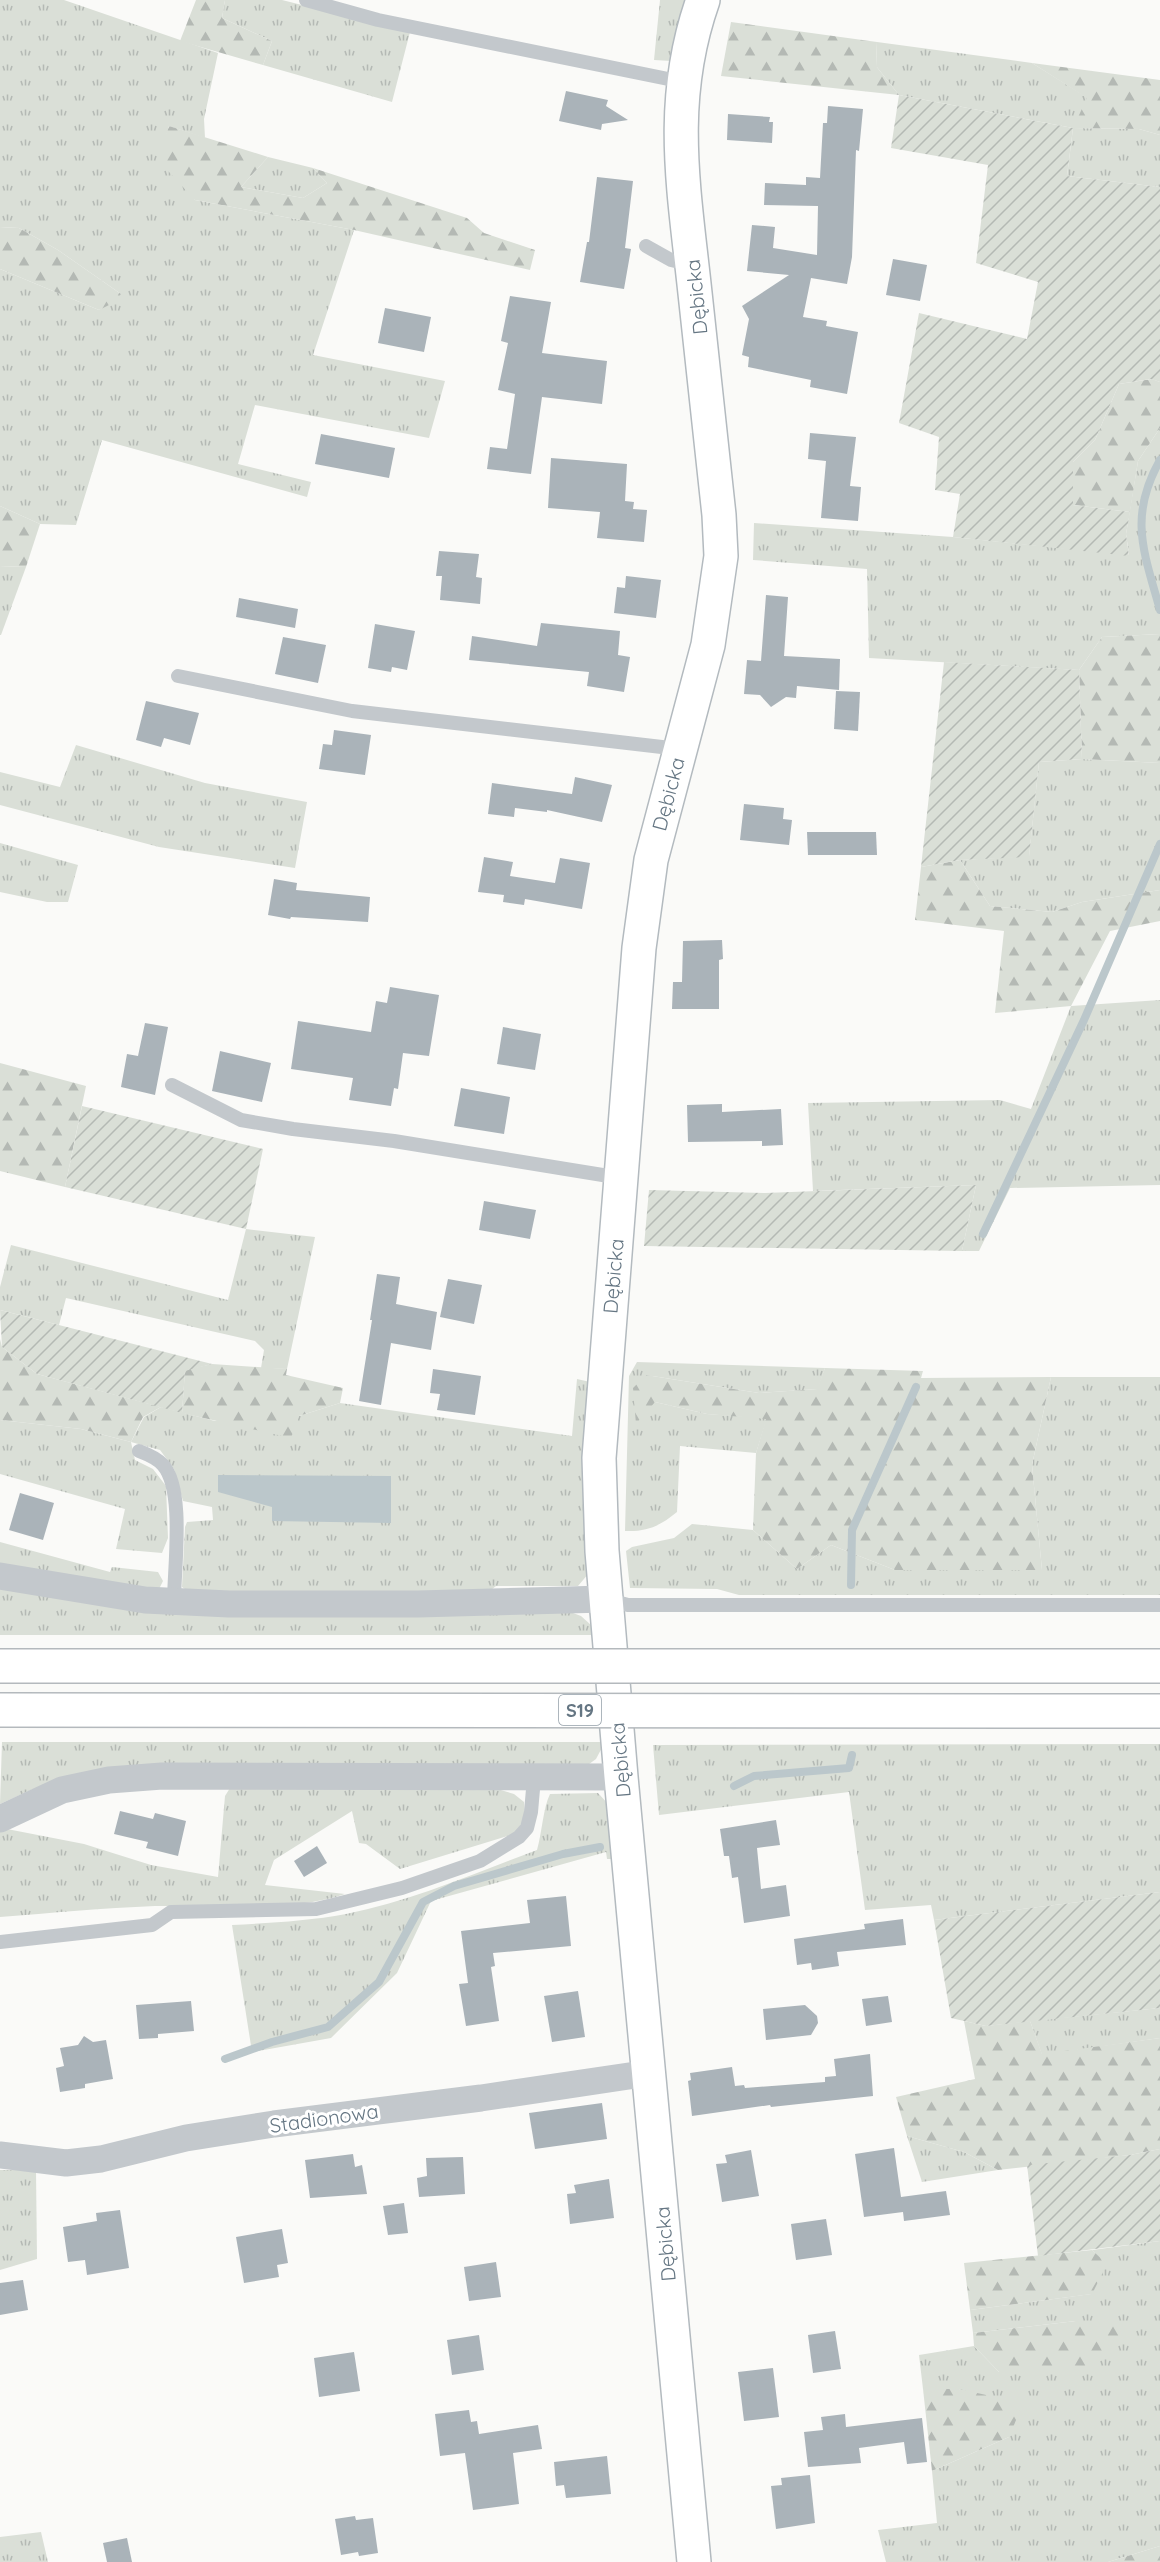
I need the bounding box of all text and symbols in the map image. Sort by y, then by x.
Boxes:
street label: Dębicka [680,258,712,336]
street label: Dębicka [646,754,690,834]
street label: Dębicka [597,1237,629,1315]
road number: S19 [559,1695,601,1725]
street label: Dębicka [604,1721,636,1799]
street label: Stadionowa [268,2098,380,2138]
street label: Dębicka [649,2205,681,2283]

